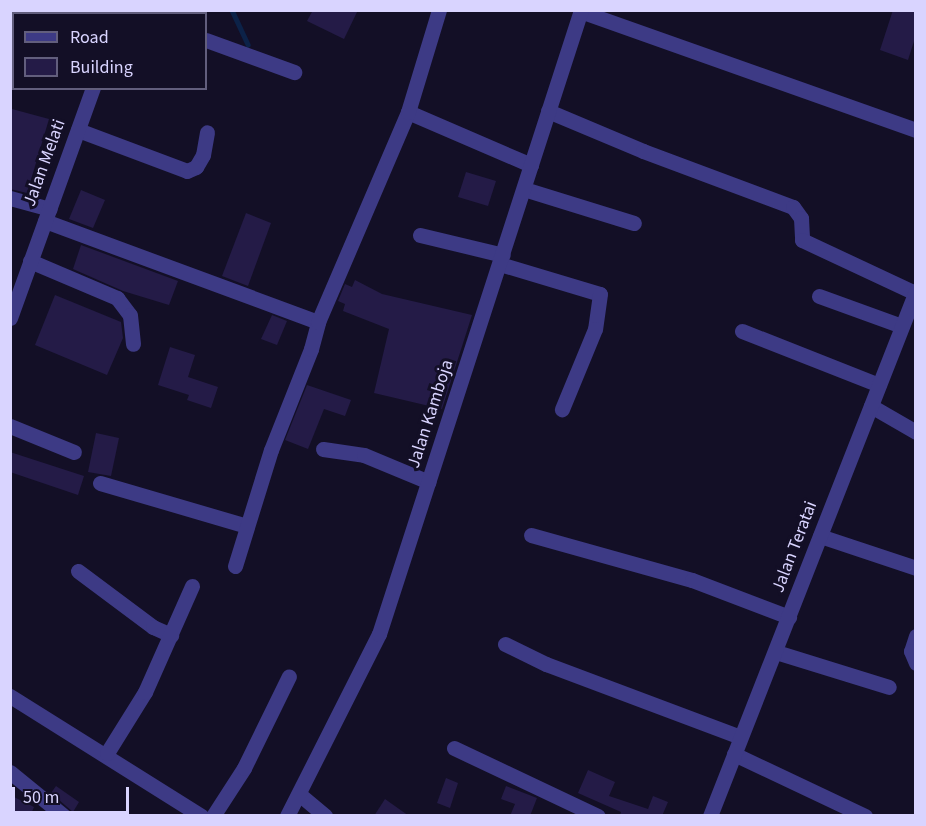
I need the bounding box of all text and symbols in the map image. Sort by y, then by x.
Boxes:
legend [12,12,207,90]
text: Road [70,25,109,50]
text: Building [70,55,133,80]
street label: Jalan Melati [19,117,71,209]
street label: Jalan Kamboja [403,357,459,471]
street label: Jalan Teratai [768,498,822,596]
scale bar [15,775,132,813]
text: 50 m [23,785,59,810]

